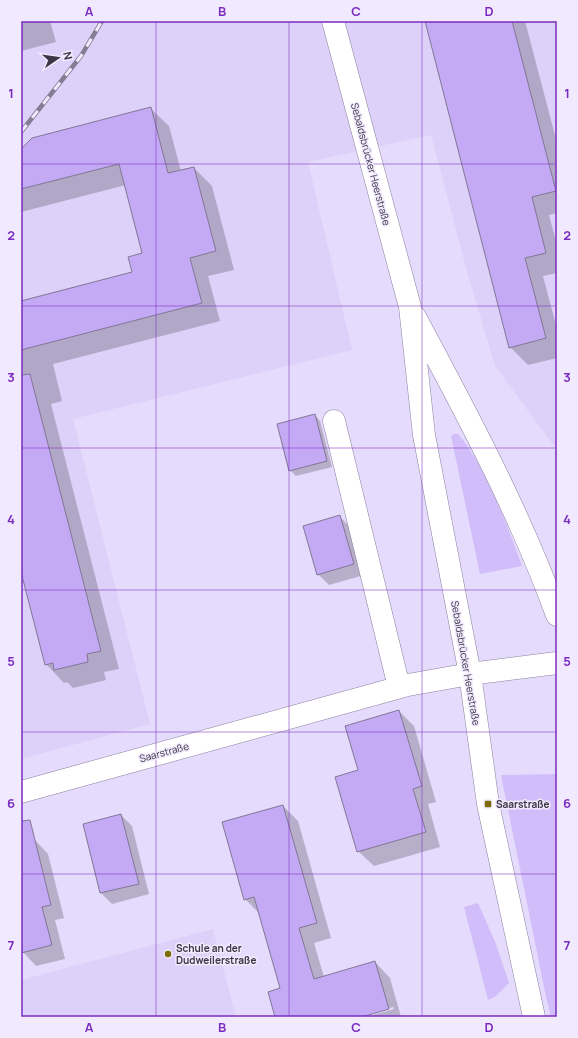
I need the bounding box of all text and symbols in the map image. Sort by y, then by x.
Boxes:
text: A [85,2,94,20]
text: B [218,2,226,20]
text: C [351,2,361,20]
text: D [484,2,494,20]
north arrow [38,38,78,78]
text: N [60,50,76,61]
text: 1 [8,84,14,102]
text: 1 [564,84,570,102]
street label: Sebaldsbrücker Heerstraße [348,101,394,227]
text: 2 [7,226,15,244]
text: 2 [563,226,571,244]
text: 3 [7,368,15,386]
text: 3 [563,368,571,386]
text: 4 [7,510,15,528]
text: 4 [563,510,571,528]
street label: Sebaldsbrücker Heerstraße [448,600,484,727]
text: 5 [7,652,15,670]
text: 5 [563,652,571,670]
street label: Saarstraße [138,739,190,765]
text: 6 [7,794,15,812]
text: 6 [563,794,571,812]
place label: Saarstraße [496,797,550,811]
marker: Saarstraße [483,799,493,809]
text: 7 [8,936,15,954]
text: 7 [564,936,571,954]
place label: Schule an der Dudweilerstraße [176,941,256,967]
marker: Schule an der Dudweilerstraße [163,949,173,959]
text: A [85,1018,94,1036]
text: B [218,1018,226,1036]
text: C [351,1018,361,1036]
text: D [484,1018,494,1036]

